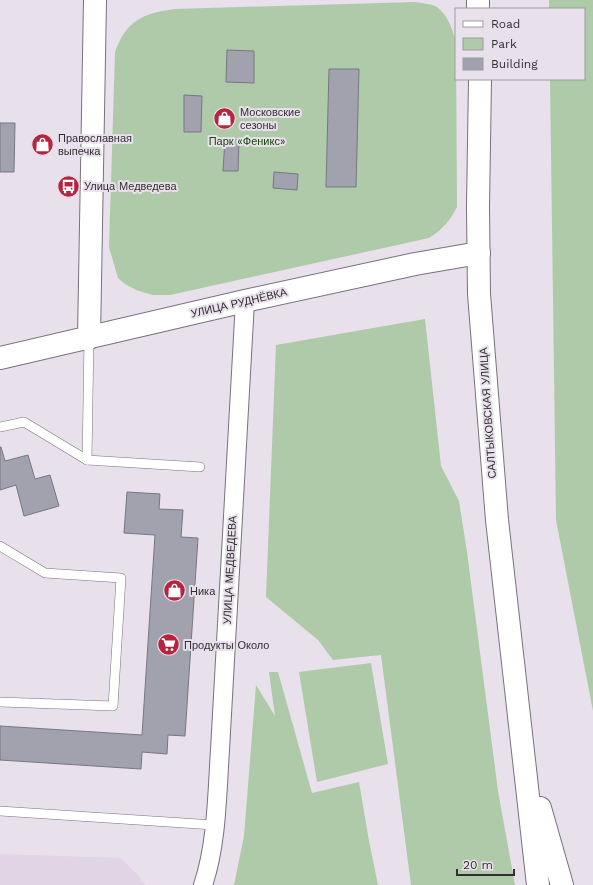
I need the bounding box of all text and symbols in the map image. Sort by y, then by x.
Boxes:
legend [455,8,585,80]
text: Road [491,17,520,31]
text: Park [491,37,517,51]
text: Building [491,57,538,71]
shop icon: Московские сезоны [212,105,238,131]
place label: Московские сезоны [240,106,300,132]
shop icon: Православная выпечка [29,131,55,157]
place label: Православная выпечка [58,132,132,158]
park label: Парк «Феникс» [209,135,285,148]
bus stop icon: Улица Медведева [55,173,81,199]
place label: Улица Медведева [84,180,177,193]
street label: УЛИЦА РУДНЁВКА [190,285,289,320]
street label: САЛТЫКОВСКАЯ УЛИЦА [477,346,499,479]
street label: УЛИЦА МЕДВЕДЕВА [221,515,239,625]
shop icon: Ника [162,578,188,604]
place label: Ника [190,585,216,598]
supermarket icon: Продукты Около [156,632,182,658]
place label: Продукты Около [184,639,269,652]
scale bar [457,851,514,877]
text: 20 m [463,858,493,872]

